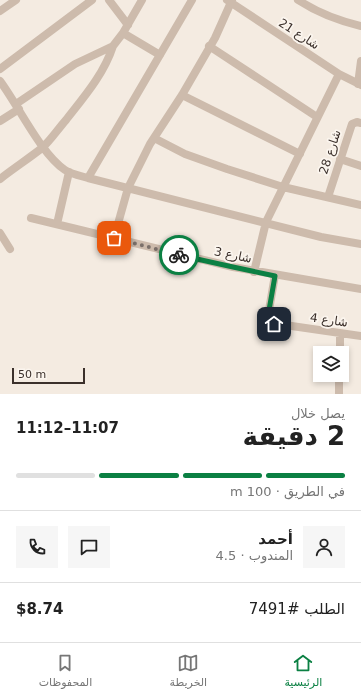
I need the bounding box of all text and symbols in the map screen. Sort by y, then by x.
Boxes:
street label: شارع 21 [275,16,322,53]
street label: شارع 28 [316,128,345,176]
pin [97,221,131,255]
icon: bag [103,227,125,249]
courier [159,235,199,275]
icon: bike [168,244,190,266]
street label: شارع 3 [213,244,253,267]
pin [257,307,291,341]
street label: شارع 4 [309,310,349,331]
icon: home [263,313,285,335]
map controls [313,346,349,382]
button: layers [313,346,349,382]
scale bar [12,366,85,385]
text: 50 m [18,368,46,381]
text: يصل خلال [291,406,345,421]
text: 11:07–11:12 [16,419,119,437]
text: 2 دقيقة [242,421,345,451]
text: في الطريق · 100 m [230,484,345,499]
button: phone [16,526,58,568]
button: chat [68,526,110,568]
button: person [303,526,345,568]
text: أحمد [258,530,293,548]
text: المندوب · 4.5 [216,548,293,563]
text: $8.74 [16,600,63,618]
text: الطلب #7491 [249,600,345,618]
tab: المحفوظات [39,652,92,689]
tab: الخريطة [170,652,207,689]
tab: الرئيسية [284,652,322,689]

